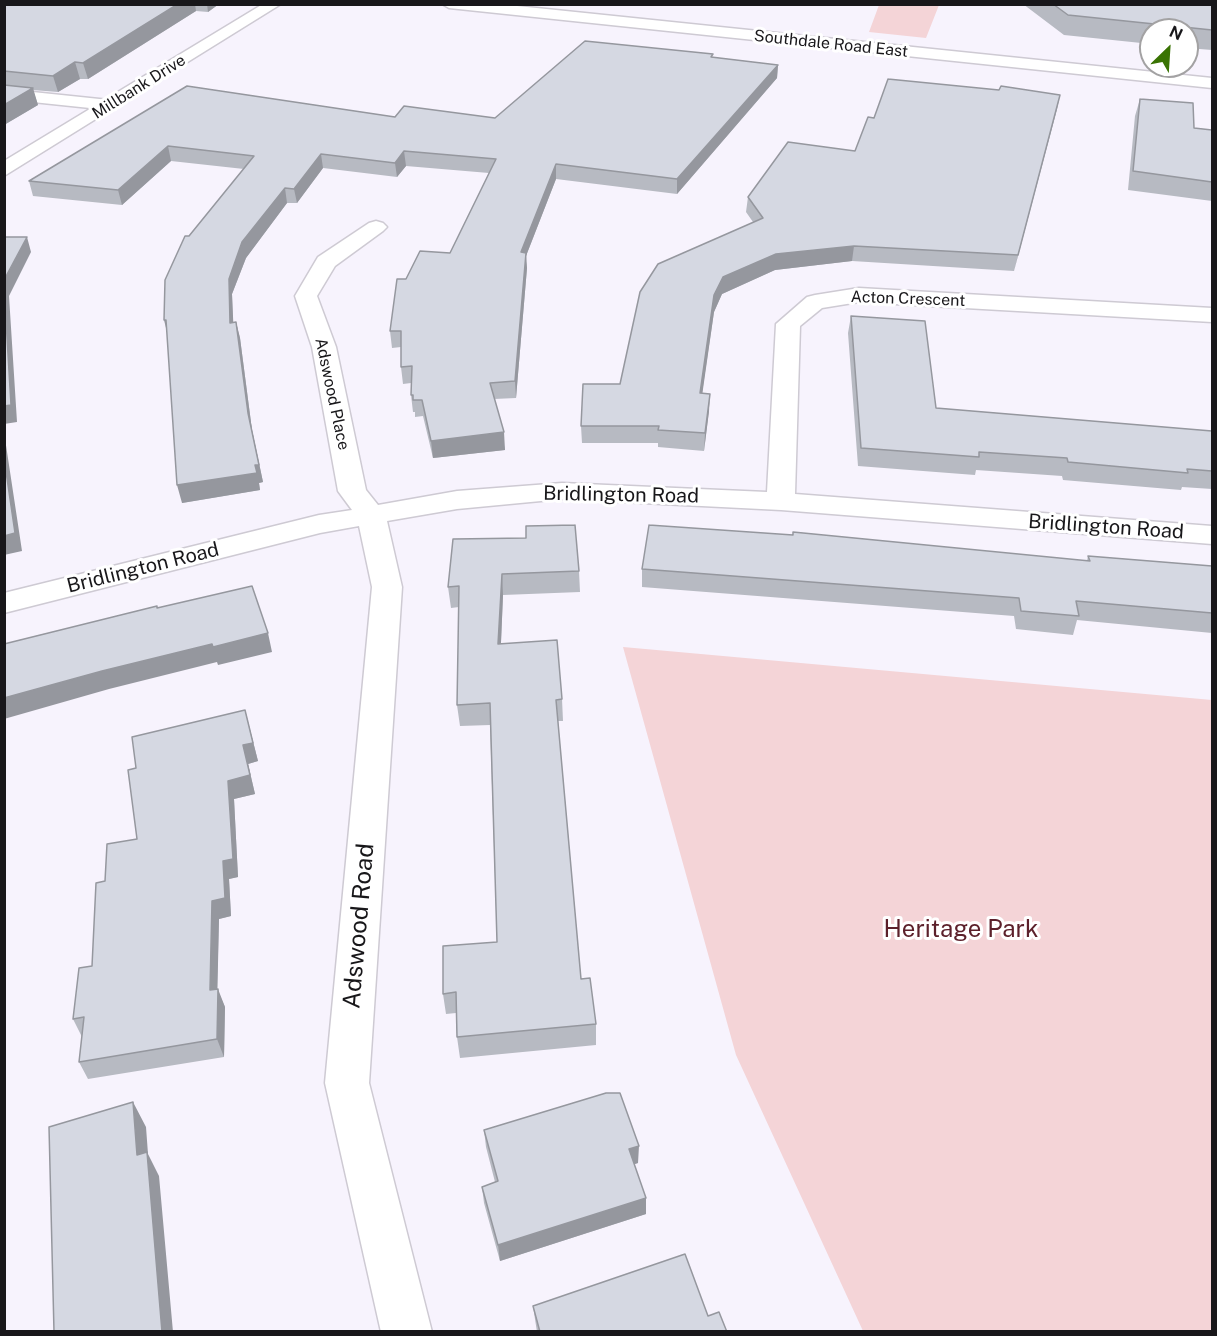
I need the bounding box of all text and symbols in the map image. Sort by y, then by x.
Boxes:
north arrow [1139,18,1199,78]
text: N [1166,22,1186,44]
street label: Southdale Road East [753,26,909,62]
street label: Millbank Drive [89,51,189,123]
street label: Acton Crescent [850,287,966,311]
street label: Adswood Place [311,336,353,452]
street label: Bridlington Road [543,482,699,508]
street label: Bridlington Road [1027,510,1185,544]
street label: Bridlington Road [64,537,222,599]
street label: Adswood Road [337,842,381,1010]
park label: Heritage Park [884,916,1038,944]

